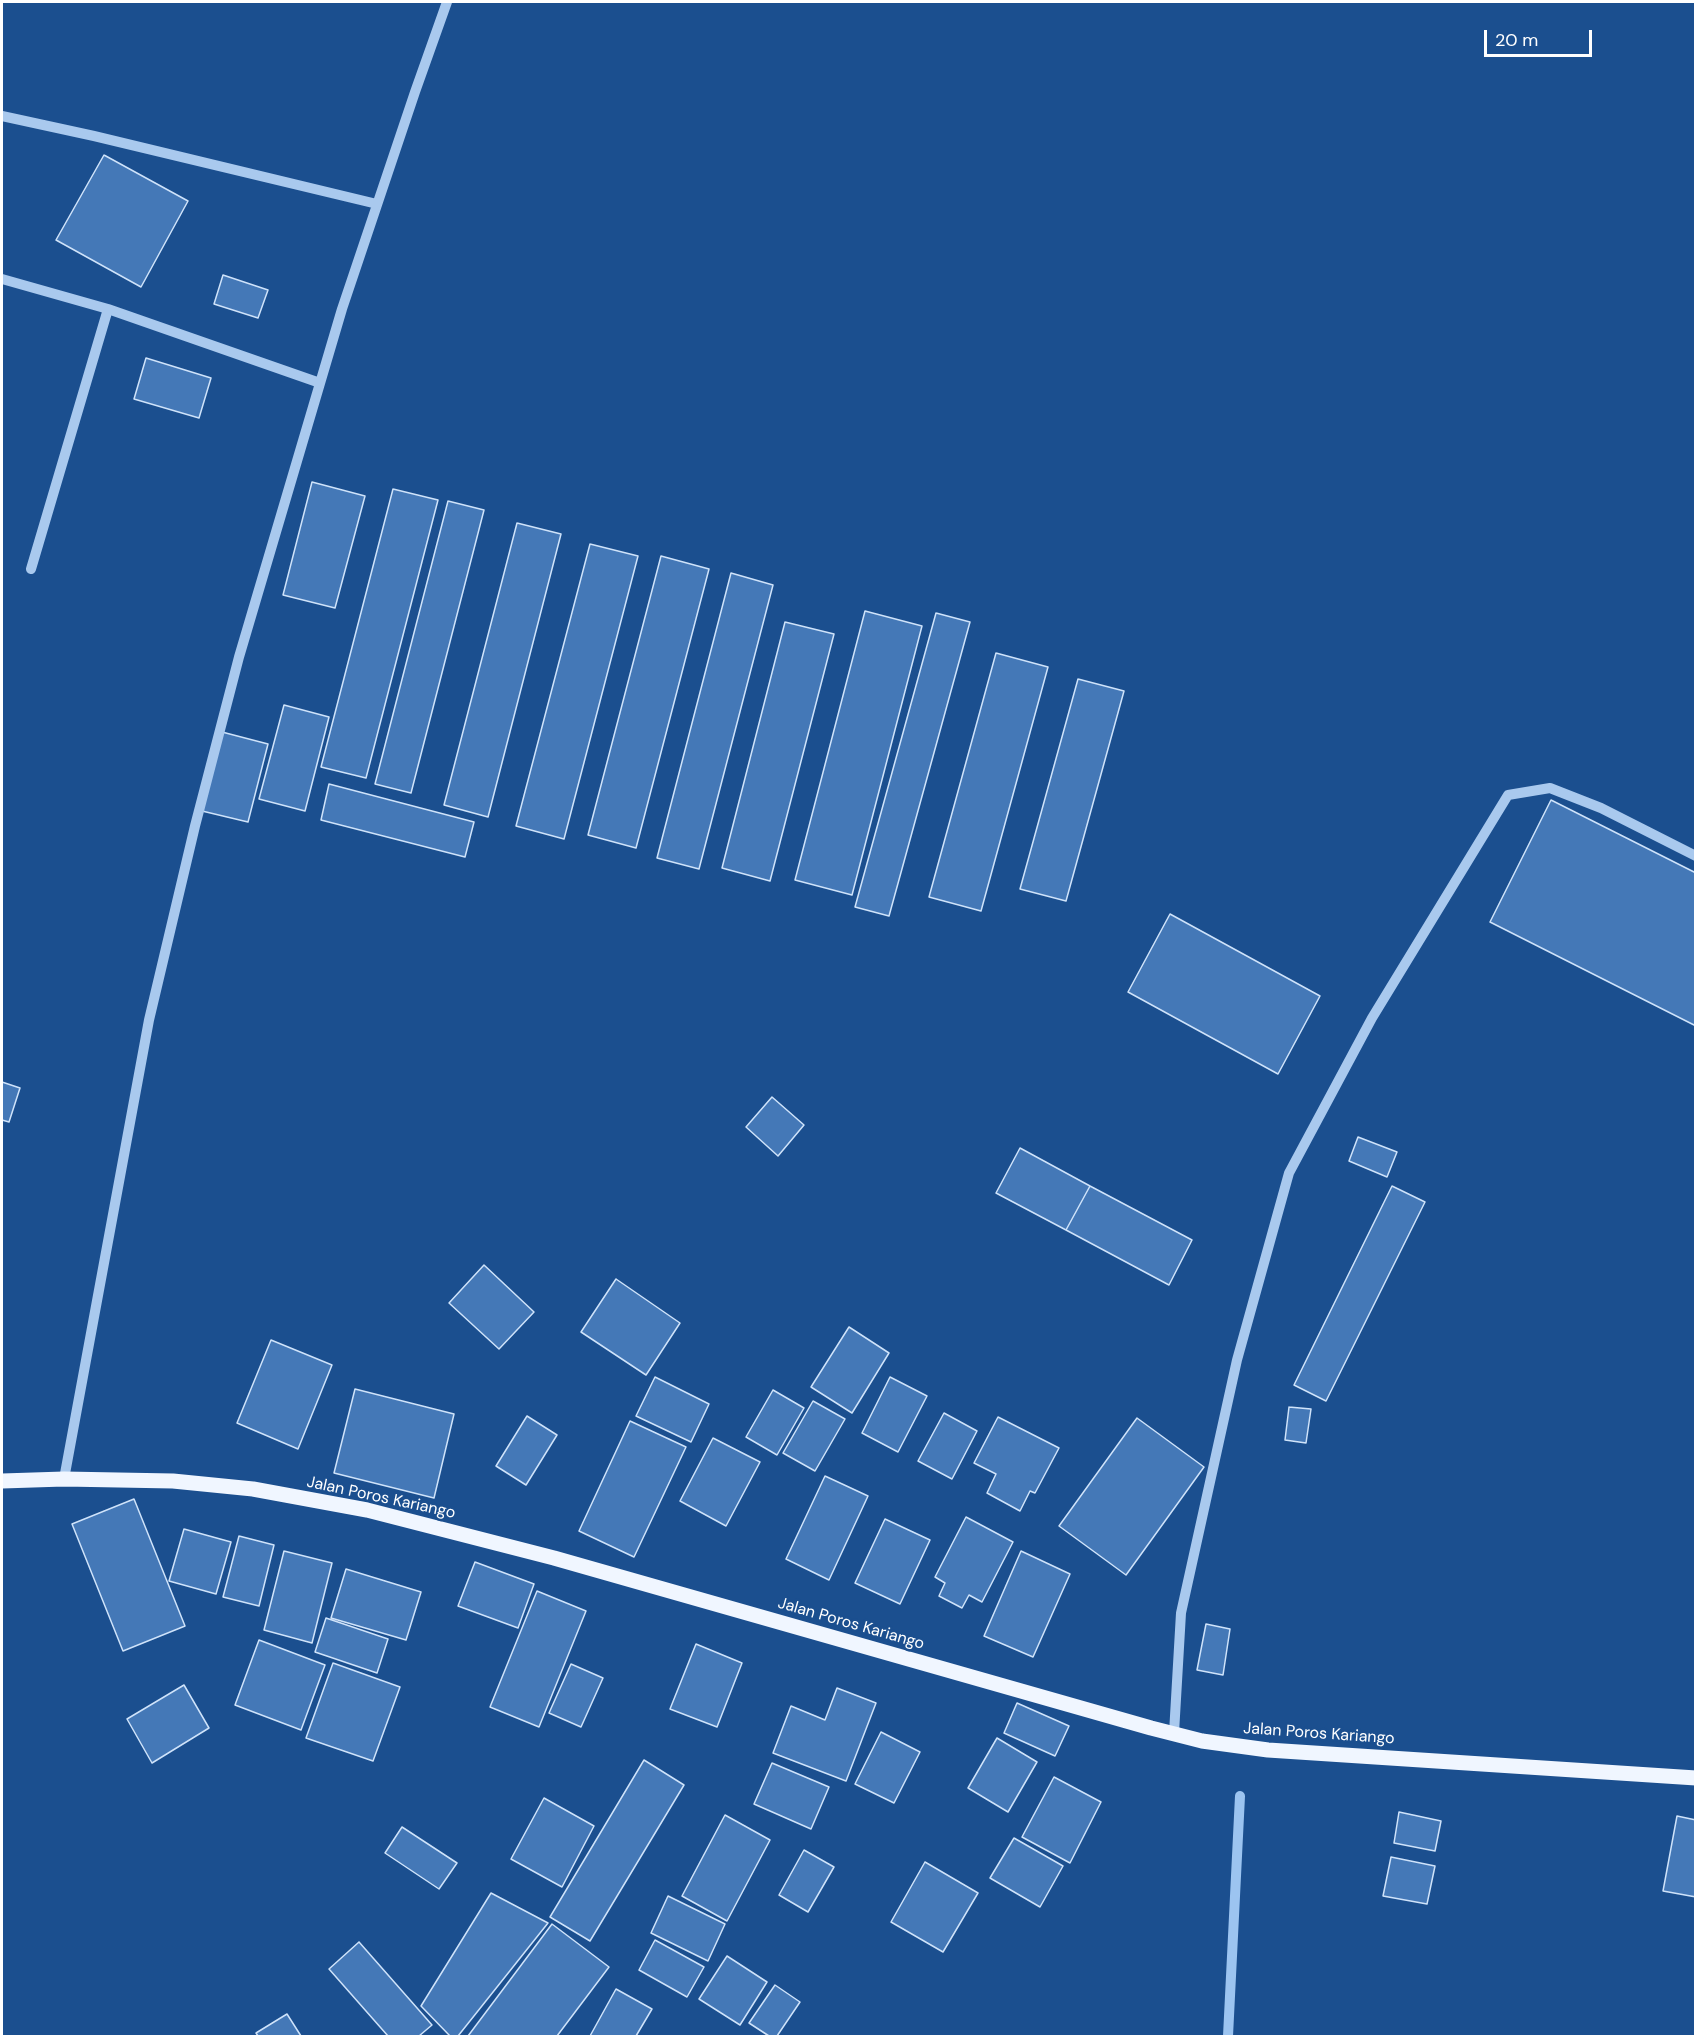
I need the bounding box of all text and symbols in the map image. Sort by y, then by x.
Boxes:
scale bar [1487,18,1595,56]
text: 20 m [1495,28,1538,52]
street label: Jalan Poros Kariango [305,1473,457,1523]
street label: Jalan Poros Kariango [776,1594,926,1654]
street label: Jalan Poros Kariango [1243,1719,1395,1749]

